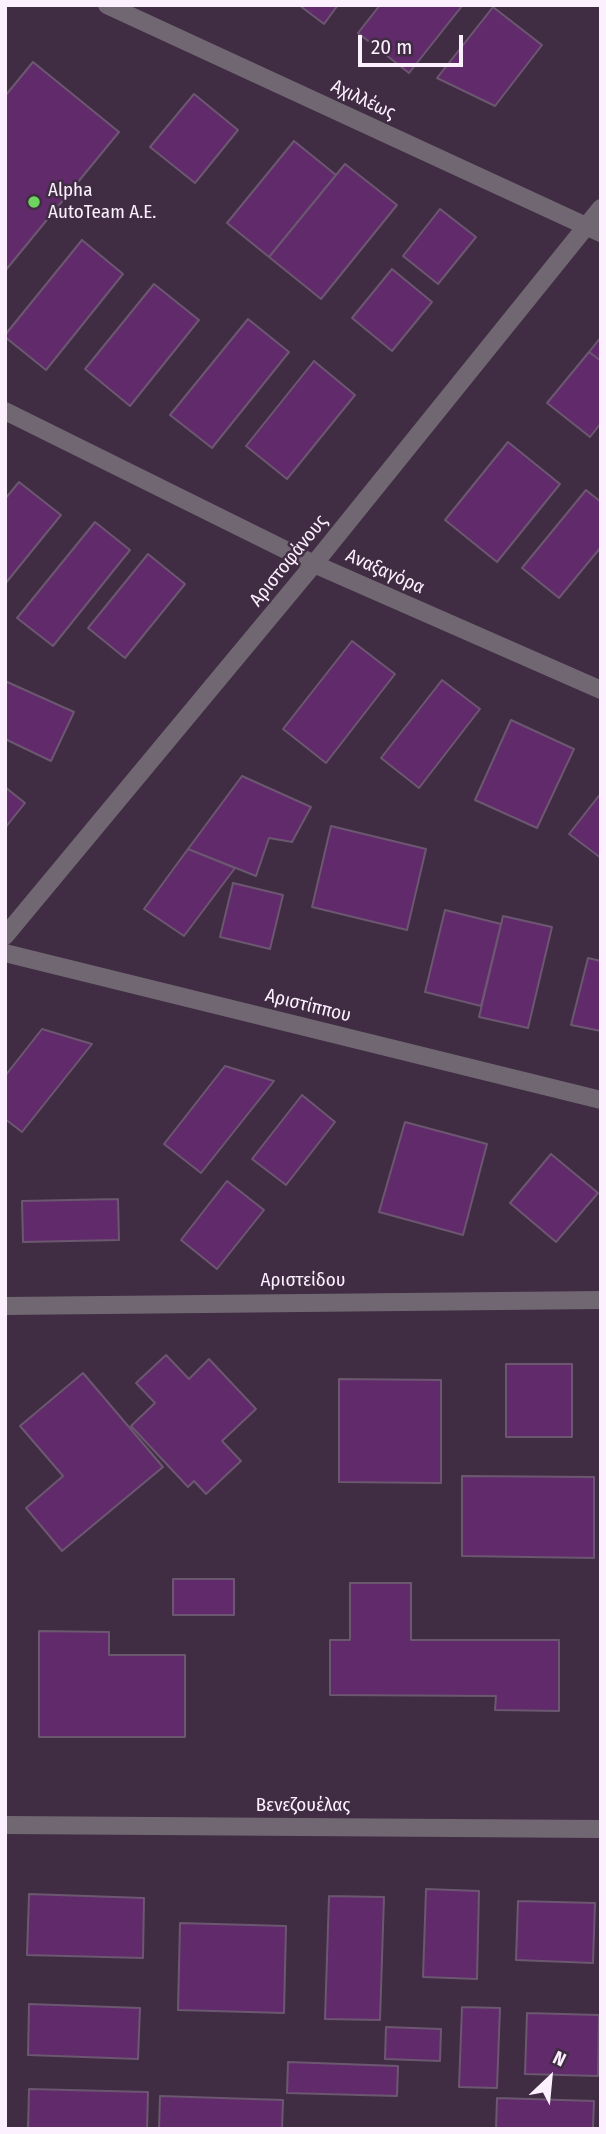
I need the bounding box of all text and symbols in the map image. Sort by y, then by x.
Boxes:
scale bar [361,21,466,65]
text: 20 m [371,34,412,60]
street label: Αχιλλέως [327,75,399,125]
place label: Alpha AutoTeam Α.Ε. [48,180,156,224]
marker: Alpha AutoTeam Α.Ε. [26,194,42,210]
street label: Αριστοφάνους [245,511,333,611]
street label: Αναξαγόρα [342,545,428,599]
street label: Αριστίππου [263,984,353,1028]
street label: Αριστείδου [261,1270,345,1292]
street label: Βενεζουέλας [256,1795,350,1817]
north arrow [515,2043,585,2113]
text: N [549,2046,570,2072]

